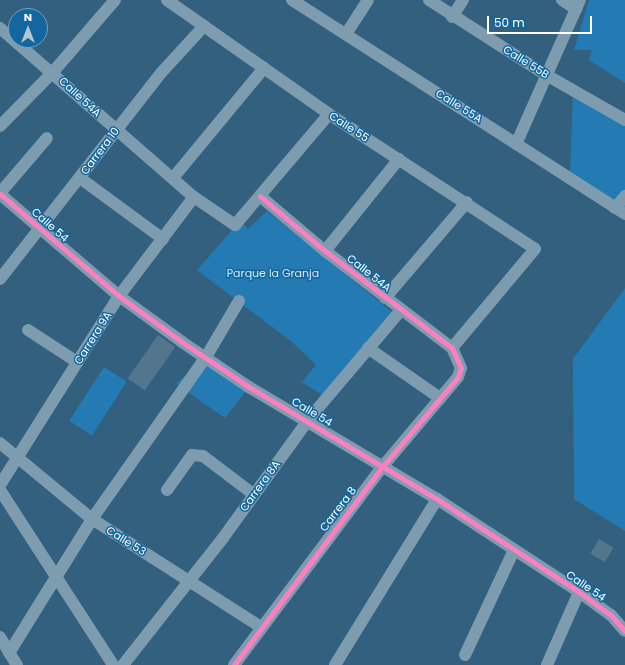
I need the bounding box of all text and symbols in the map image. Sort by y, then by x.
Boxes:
north arrow [8,8,48,48]
scale bar [489,8,594,34]
text: N [24,9,32,25]
text: 50 m [494,14,525,31]
street label: Calle 55B [501,43,551,81]
street label: Calle 54A [56,74,104,120]
street label: Calle 55A [433,87,485,125]
street label: Calle 55 [327,109,371,145]
street label: Carrera 10 [78,125,122,177]
street label: Calle 54 [29,205,71,245]
street label: Calle 54A [344,252,394,294]
park label: Parque la Granja [227,266,319,280]
street label: Carrera 9A [72,309,114,367]
street label: Calle 54 [289,395,335,429]
street label: Carrera 8A [237,458,283,514]
street label: Carrera 8 [317,484,359,534]
street label: Calle 53 [104,524,148,558]
street label: Calle 54 [564,568,608,604]

